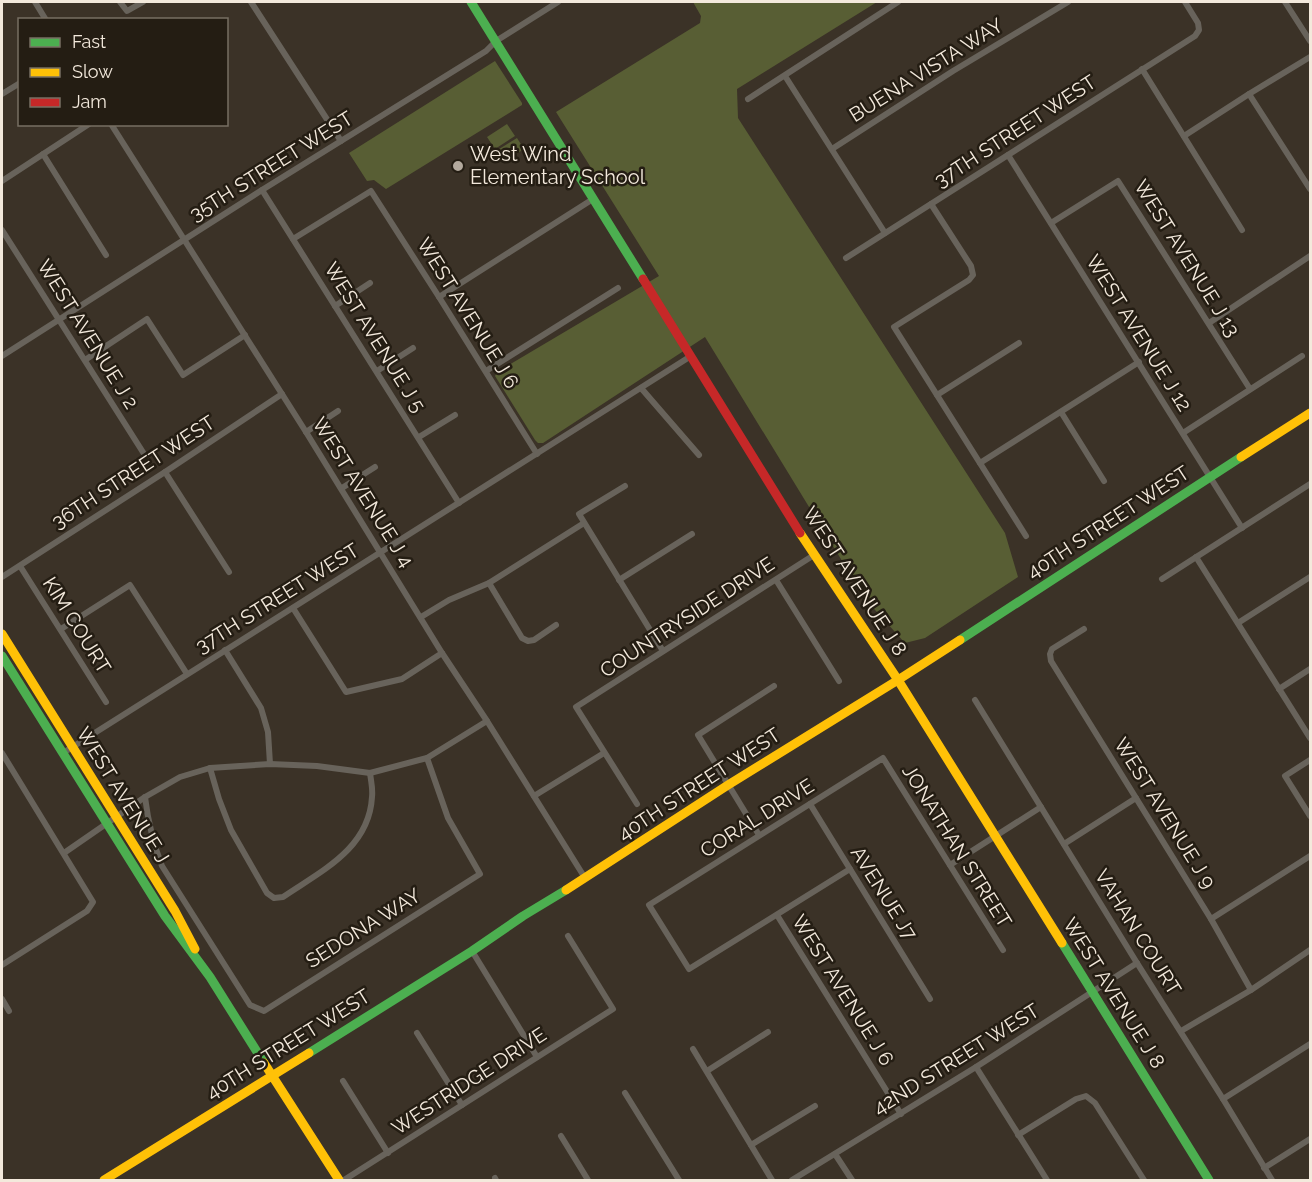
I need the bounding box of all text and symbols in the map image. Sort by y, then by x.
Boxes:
street label: BUENA VISTA WAY [845,13,1007,127]
legend [18,18,228,126]
text: Fast [72,31,106,52]
text: Slow [72,61,113,82]
street label: 37TH STREET WEST [930,70,1100,192]
text: Jam [72,91,107,112]
street label: 35TH STREET WEST [185,106,357,226]
place label: West Wind Elementary School [470,142,646,189]
marker: West Wind Elementary School [451,159,465,173]
street label: WEST AVENUE J 13 [1129,175,1245,341]
street label: WEST AVENUE J 6 [412,233,524,393]
street label: WEST AVENUE J 12 [1081,250,1197,416]
street label: WEST AVENUE J 2 [32,255,144,413]
street label: WEST AVENUE J 5 [319,258,431,416]
street label: 36TH STREET WEST [47,410,219,534]
street label: WEST AVENUE J 4 [307,413,419,571]
street label: 40TH STREET WEST [1022,460,1194,584]
street label: WEST AVENUE J 8 [798,502,912,660]
street label: 37TH STREET WEST [191,538,363,658]
street label: COUNTRYSIDE DRIVE [595,552,779,682]
street label: KIM COURT [38,572,116,678]
street label: WEST AVENUE J [71,722,175,868]
street label: 40TH STREET WEST [613,722,785,846]
street label: WEST AVENUE J 9 [1109,733,1221,893]
street label: JONATHAN STREET [897,760,1017,932]
street label: CORAL DRIVE [696,774,818,862]
street label: AVENUE J7 [846,842,922,944]
street label: VAHAN COURT [1090,865,1186,999]
street label: SEDONA WAY [301,883,425,973]
street label: WEST AVENUE J 6 [787,910,899,1070]
street label: WEST AVENUE J 8 [1058,913,1170,1073]
street label: 40TH STREET WEST [201,984,375,1104]
street label: 42ND STREET WEST [869,998,1043,1120]
street label: WESTRIDGE DRIVE [387,1022,551,1140]

